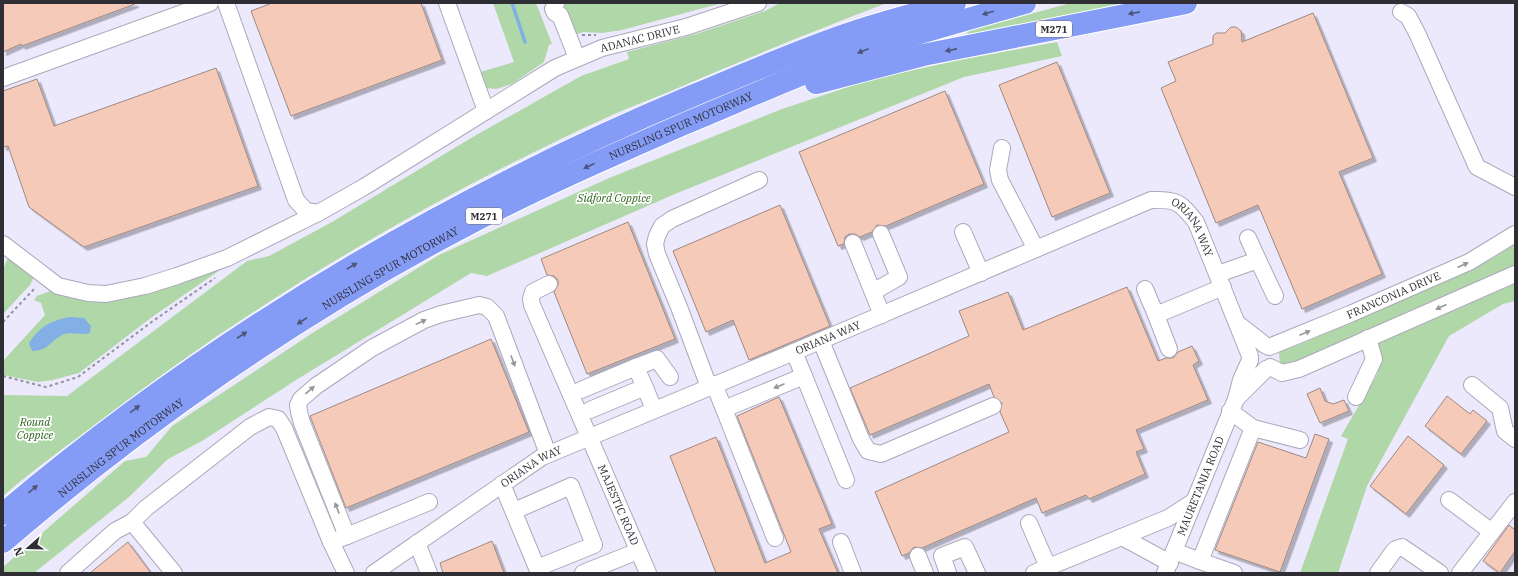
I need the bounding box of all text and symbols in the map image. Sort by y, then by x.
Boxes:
one-way arrow [982,11,994,17]
one-way arrow [1128,11,1140,17]
road number: M271 [1036,21,1072,37]
street label: ADANAC DRIVE [599,22,681,55]
one-way arrow [945,47,958,53]
one-way arrow [857,48,869,54]
street label: NURSLING SPUR MOTORWAY [607,89,755,163]
one-way arrow [583,163,594,169]
park label: Sidford Coppice [576,191,651,205]
street label: ORIANA WAY [1169,194,1216,259]
road number: M271 [466,208,502,224]
street label: NURSLING SPUR MOTORWAY [319,224,461,313]
one-way arrow [1457,261,1469,268]
one-way arrow [347,262,357,270]
street label: FRANCONIA DRIVE [1344,268,1443,322]
one-way arrow [1435,304,1446,310]
one-way arrow [297,318,308,325]
street label: ORIANA WAY [793,318,863,358]
one-way arrow [415,319,426,325]
one-way arrow [1300,330,1311,336]
one-way arrow [237,332,248,339]
one-way arrow [510,355,516,367]
one-way arrow [773,384,785,390]
one-way arrow [305,386,316,395]
street label: NURSLING SPUR MOTORWAY [55,395,187,500]
one-way arrow [130,405,141,413]
park label: Round Coppice [17,415,53,442]
street label: MAURETANIA ROAD [1174,434,1227,538]
street label: ORIANA WAY [498,443,564,491]
street label: MAJESTIC ROAD [595,462,642,548]
one-way arrow [27,484,38,493]
one-way arrow [333,502,339,514]
north arrow [8,528,48,568]
text: N [10,545,27,558]

